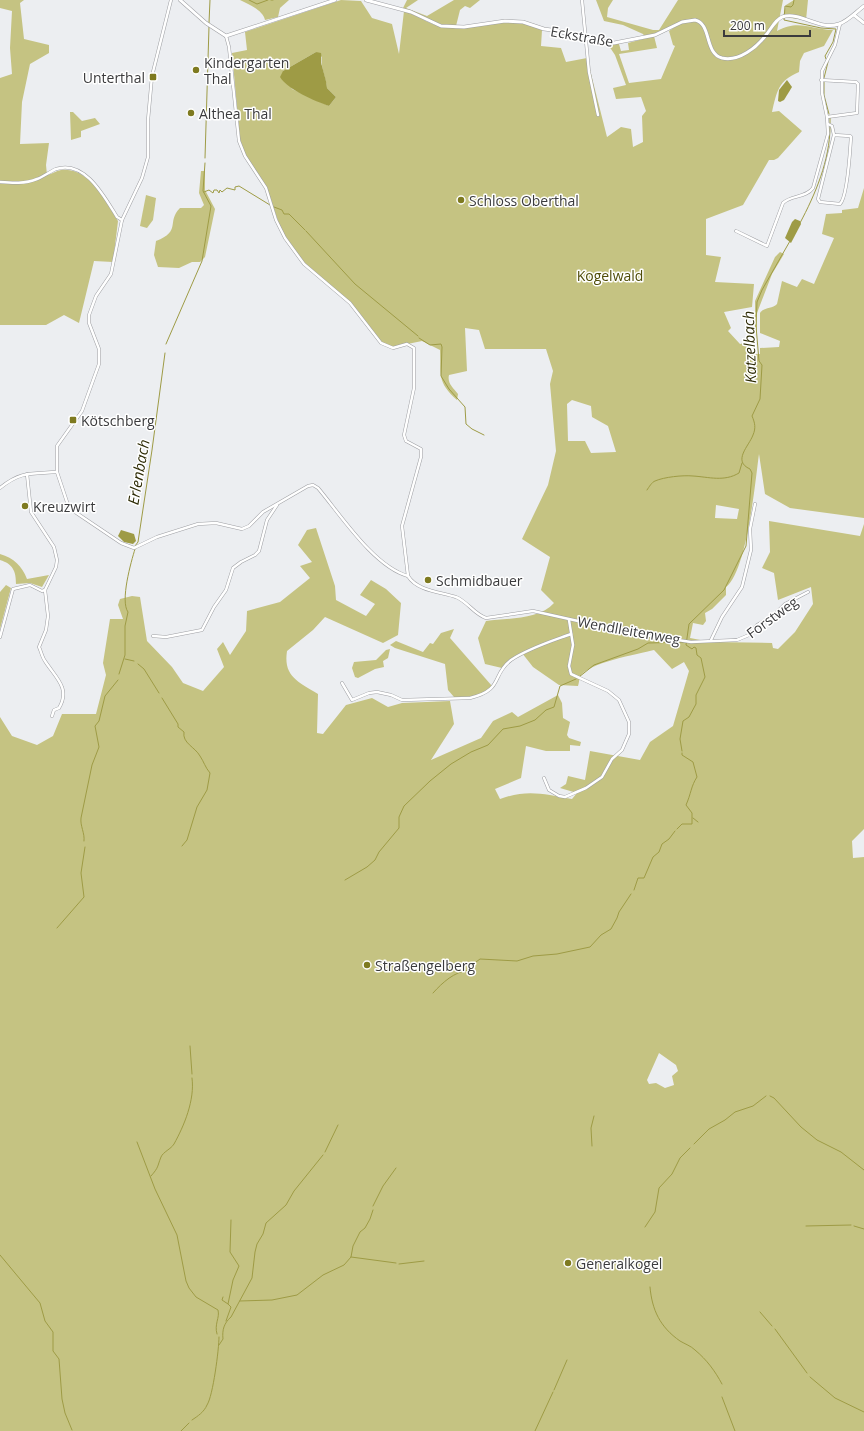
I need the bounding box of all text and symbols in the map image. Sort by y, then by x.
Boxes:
scale bar [724,12,810,38]
text: 200 m [730,17,765,34]
street label: Eckstraße [549,21,615,51]
place label: Kindergarten Thal [204,53,289,88]
marker: Kindergarten Thal [191,65,201,75]
place label: Unterthal [83,68,145,87]
marker: Unterthal [148,72,158,82]
place label: Althea Thal [199,104,272,123]
marker: Althea Thal [186,108,196,118]
place label: Schloss Oberthal [469,191,579,210]
marker: Schloss Oberthal [456,195,466,205]
park label: Kogelwald [577,266,643,285]
water label: Katzelbach [738,311,760,383]
place label: Kötschberg [81,411,155,430]
marker: Kötschberg [68,415,78,425]
water label: Erlenbach [122,438,154,506]
place label: Kreuzwirt [33,497,95,516]
marker: Kreuzwirt [20,501,30,511]
place label: Schmidbauer [436,571,523,590]
marker: Schmidbauer [423,575,433,585]
street label: Forstweg [742,592,802,642]
street label: Wendlleitenweg [576,612,682,648]
place label: Straßengelberg [375,956,475,975]
marker: Straßengelberg [362,960,372,970]
place label: Generalkogel [576,1254,662,1273]
marker: Generalkogel [563,1258,573,1268]

